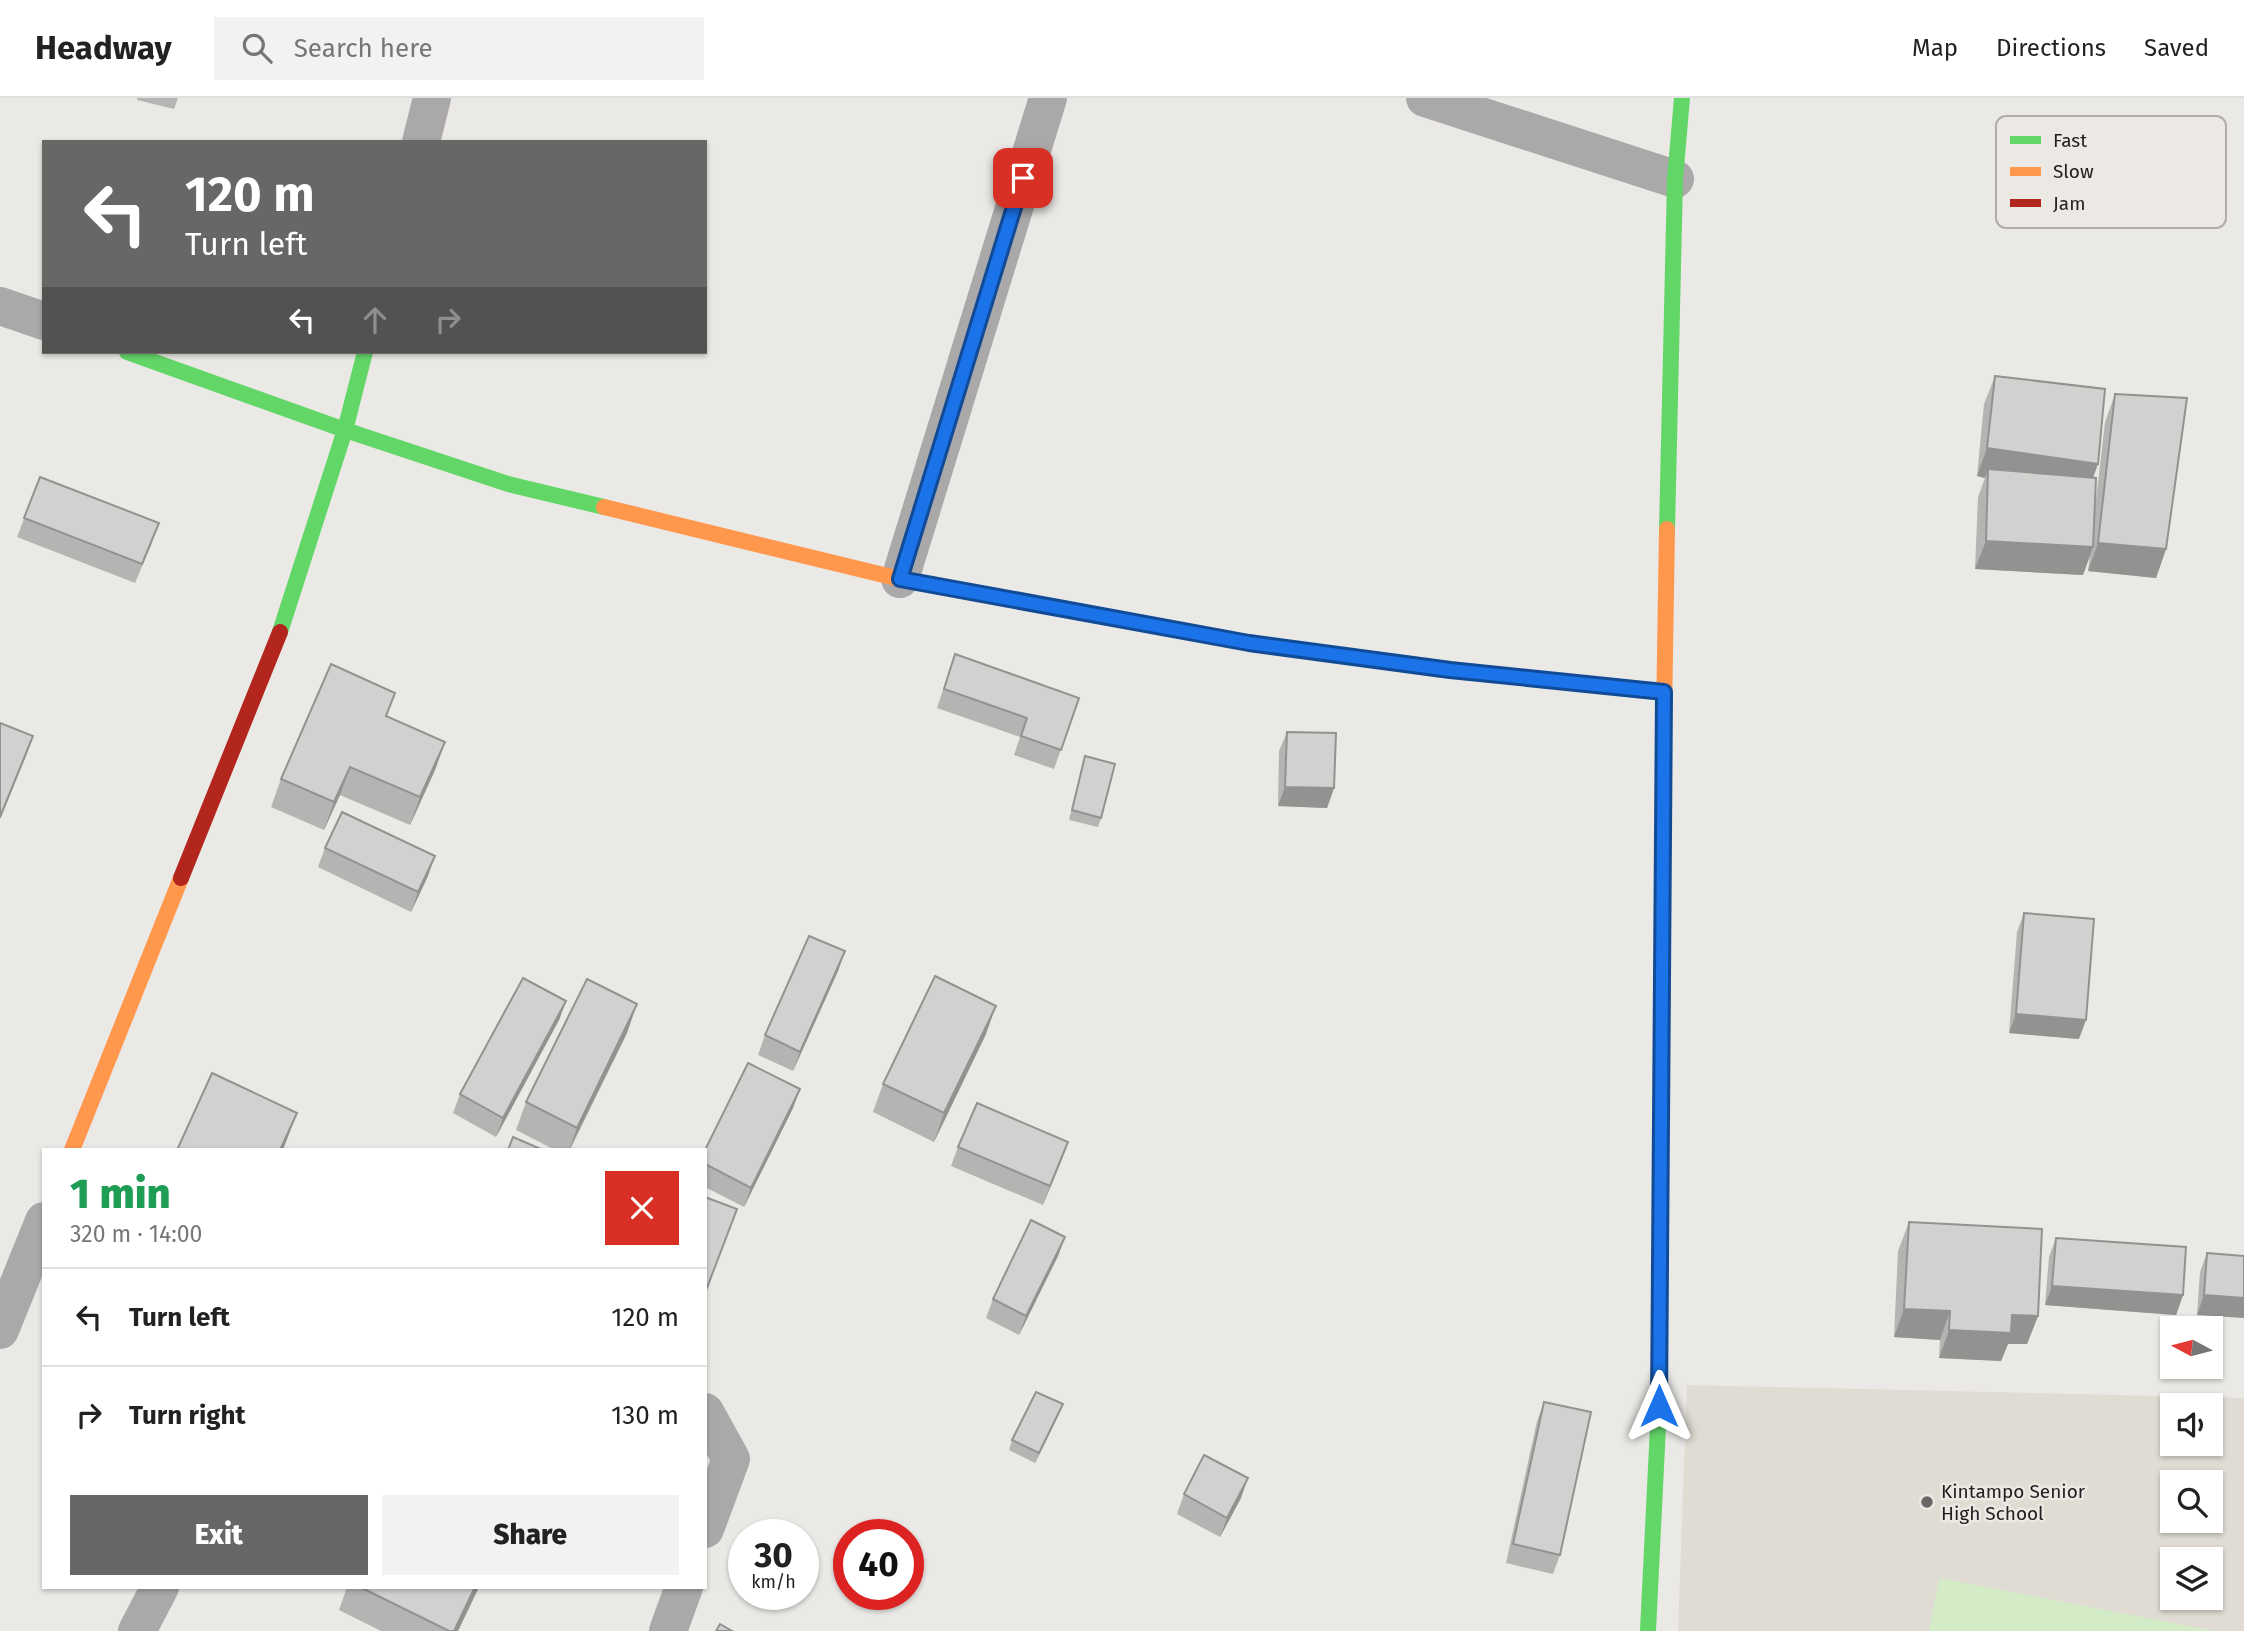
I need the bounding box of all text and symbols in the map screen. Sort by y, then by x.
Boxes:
search box [214,17,704,80]
text: Headway [35,28,172,68]
icon: search [238,29,276,67]
text: Search here [294,33,433,64]
text: Map [1912,34,1958,62]
text: Directions [1996,34,2106,62]
text: Saved [2144,34,2209,62]
legend [1996,116,2226,228]
text: Fast [2053,129,2087,152]
pin [993,148,1053,208]
icon: arrive [1004,159,1042,197]
text: Slow [2053,160,2094,183]
text: 120 m [185,165,315,224]
icon: left [70,168,161,259]
text: Jam [2053,192,2085,215]
text: Turn left [185,225,307,263]
icon: left [283,301,321,339]
icon: ahead [356,301,394,339]
icon: right [429,301,467,339]
text: 1 min [70,1169,171,1219]
button: close [605,1171,679,1245]
text: 320 m · 14:00 [70,1220,202,1248]
icon: left [70,1298,108,1336]
text: Turn left [129,1302,230,1333]
text: 120 m [611,1302,679,1333]
north arrow [2160,1316,2222,1379]
map controls [2160,1316,2223,1610]
position arrow [1622,1369,1696,1443]
button: sound [2160,1393,2223,1456]
icon: right [70,1396,108,1434]
text: Turn right [129,1400,246,1431]
text: 130 m [611,1400,679,1431]
button: search [2160,1470,2223,1533]
place label: Kintampo Senior High School [1941,1480,2086,1525]
marker: Kintampo Senior High School [1919,1494,1935,1510]
button: Exit [70,1495,368,1575]
button: Share [382,1495,679,1575]
speed limit sign: 40 [833,1519,924,1610]
text: 30 [754,1534,793,1576]
button: layers [2160,1547,2223,1610]
text: km/h [751,1571,796,1593]

